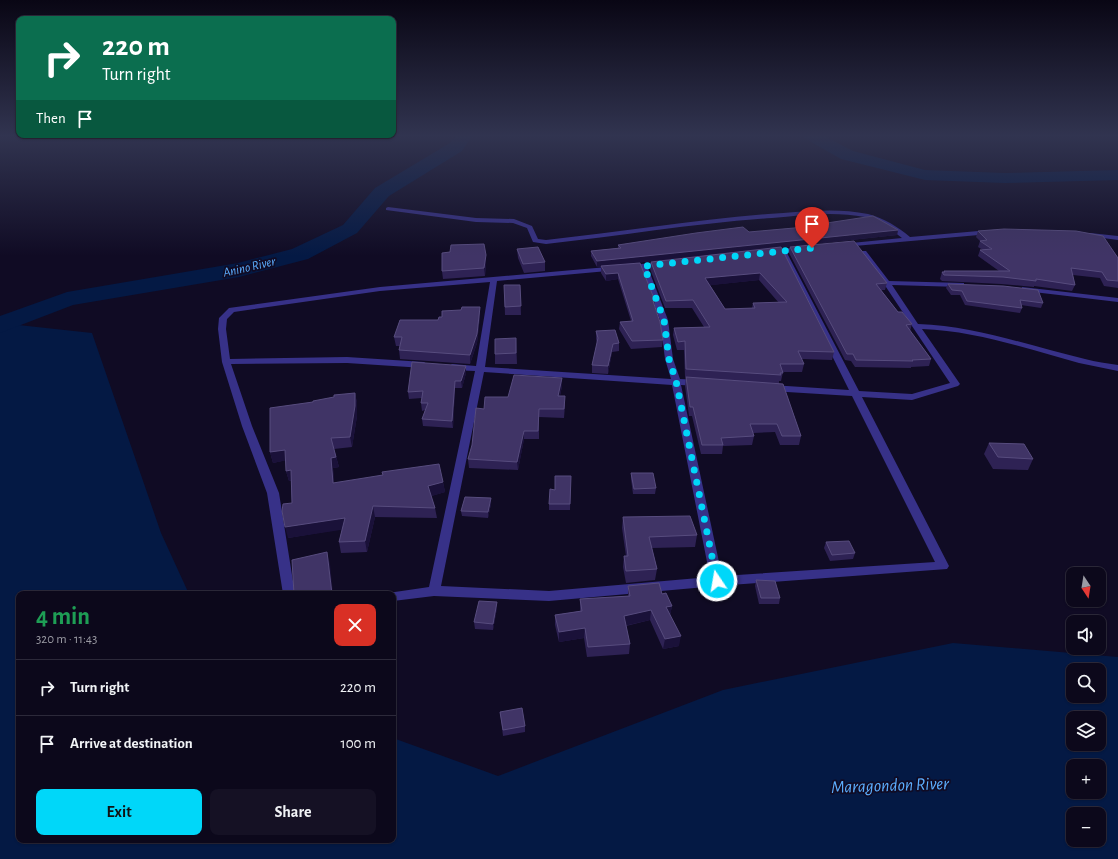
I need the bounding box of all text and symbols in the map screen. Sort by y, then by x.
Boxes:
icon: right [36,32,88,84]
text: 220 m [102,33,170,61]
text: Turn right [102,66,171,84]
icon: arrive [74,108,96,130]
text: Then [36,111,66,126]
pin [795,207,829,248]
icon: arrive [801,213,823,235]
water label: Anino River [221,255,278,280]
position arrow [696,560,738,602]
north arrow [1066,567,1106,607]
map controls [1066,567,1106,847]
button: close [334,604,376,646]
text: 4 min [36,605,90,629]
button: sound [1066,615,1106,655]
text: 320 m · 11:43 [36,633,97,646]
button: search [1066,663,1106,703]
icon: right [36,677,58,699]
text: Turn right [70,680,129,695]
text: 220 m [340,680,376,695]
button: layers [1066,711,1106,751]
icon: arrive [36,733,58,755]
text: Arrive at destination [70,736,193,751]
text: 100 m [341,736,376,751]
button: + [1066,759,1106,799]
water label: Maragondon River [831,775,950,797]
button: Exit [36,789,202,835]
button: Share [210,789,376,835]
button: − [1066,807,1106,847]

